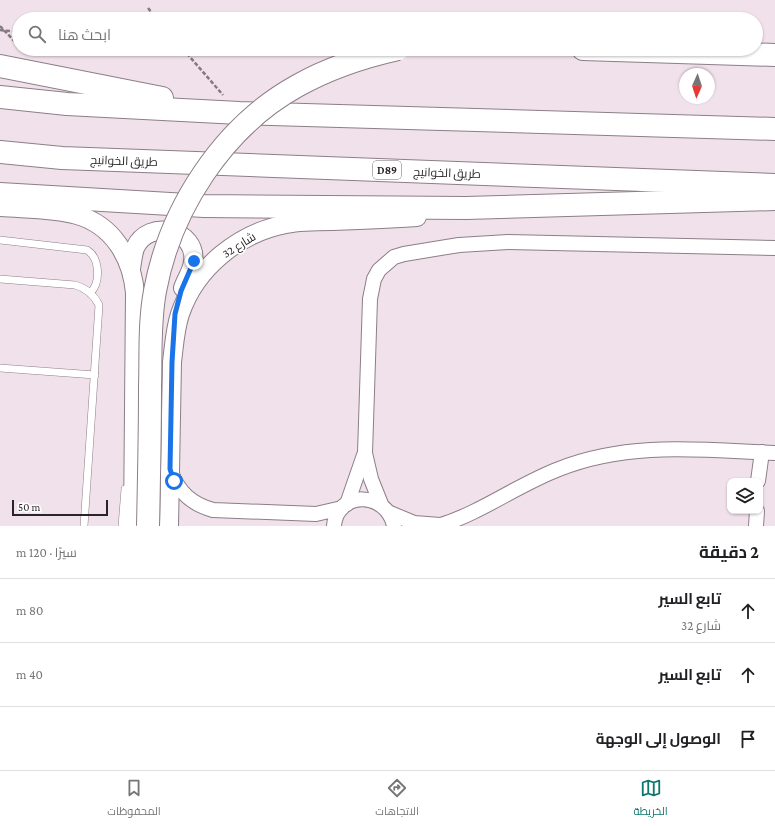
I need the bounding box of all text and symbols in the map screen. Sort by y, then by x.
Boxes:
search box [12,12,763,56]
icon: search [26,23,48,45]
text: ابحث هنا [58,27,111,43]
north arrow [679,68,715,104]
street label: طريق الخوانيج [90,153,158,170]
road number: D89 [373,161,401,179]
street label: طريق الخوانيج [413,165,481,182]
street label: شارع 32 [220,229,259,262]
route end [185,252,203,270]
route start [165,472,183,490]
map controls [727,478,763,514]
button: layers [727,478,763,514]
scale bar [12,498,108,517]
text: 50 m [18,501,40,513]
text: 2 دقيقة [699,543,759,562]
text: سيرًا · 120 m [16,545,77,560]
text: تابع السير [658,591,721,607]
icon: ahead [737,600,759,622]
text: 80 m [16,603,43,618]
text: شارع 32 [681,618,721,633]
icon: ahead [737,664,759,686]
text: 40 m [16,667,43,682]
text: تابع السير [658,667,721,683]
icon: arrive [737,728,759,750]
text: الوصول إلى الوجهة [596,731,721,747]
tab: المحفوظات [107,777,161,821]
tab: الاتجاهات [375,777,419,821]
tab: الخريطة [633,777,668,821]

